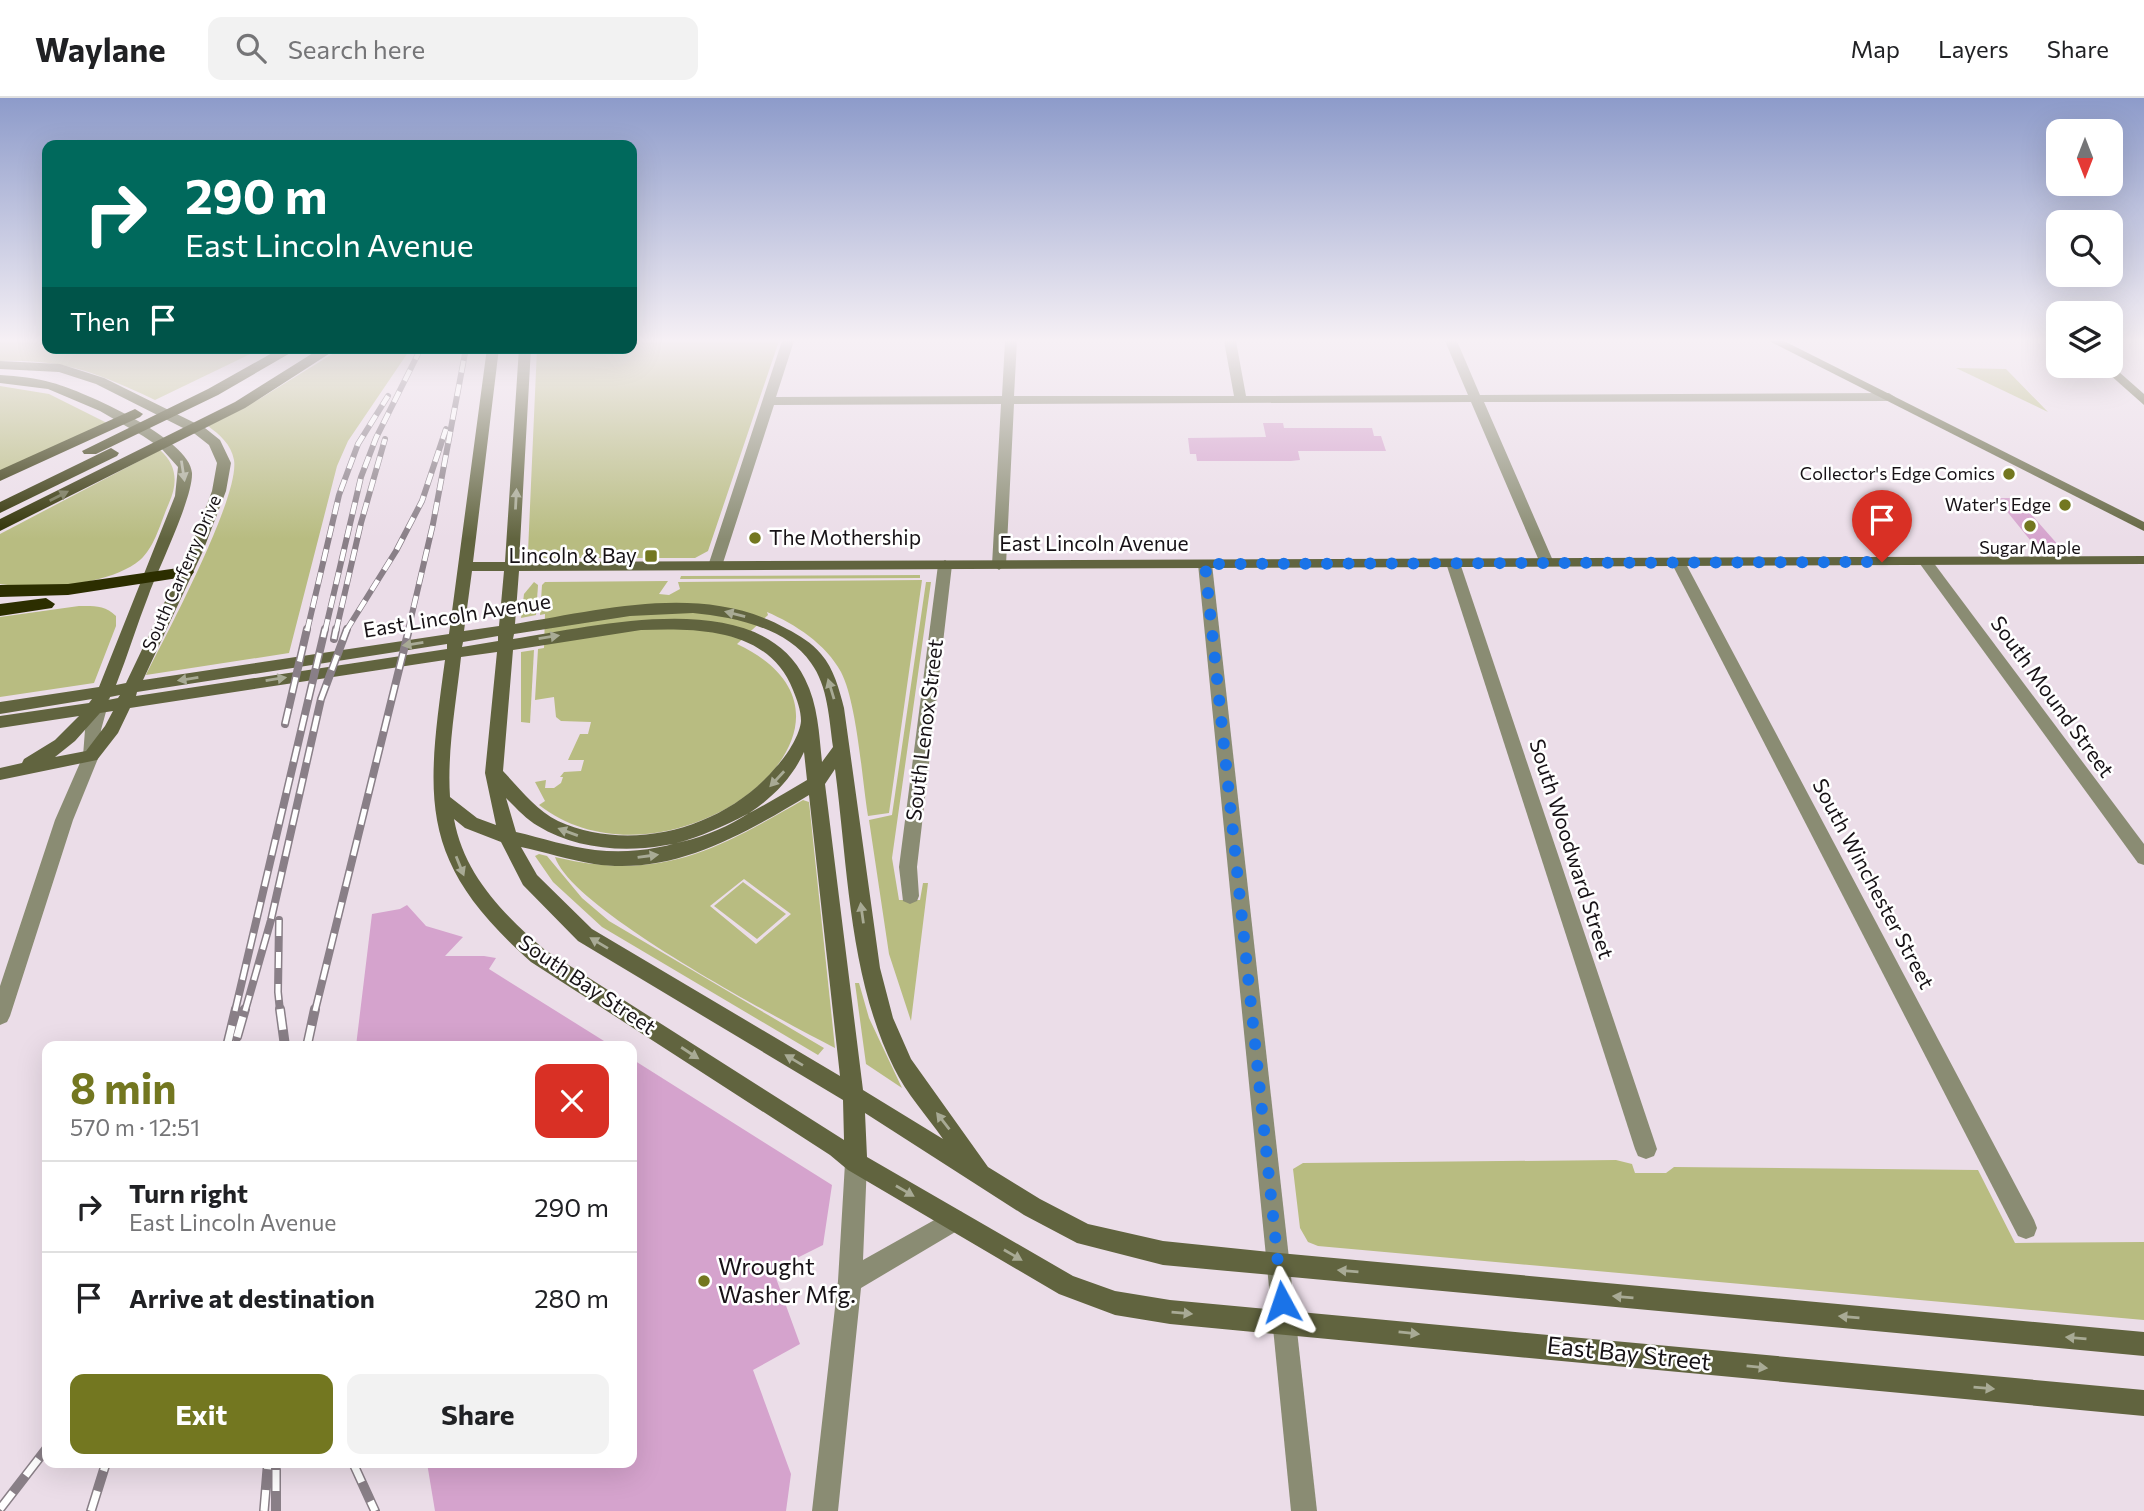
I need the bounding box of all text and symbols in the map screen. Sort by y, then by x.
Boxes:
search box [208,17,698,80]
text: Waylane [35,28,166,69]
icon: search [232,29,270,67]
text: Search here [288,33,425,64]
text: Map [1851,34,1900,63]
text: Layers [1938,34,2009,63]
text: Share [2047,34,2109,63]
north arrow [2046,119,2123,196]
map controls [2046,119,2123,378]
text: 290 m [185,164,327,224]
icon: right [70,168,161,259]
button: search [2046,210,2123,287]
text: East Lincoln Avenue [185,224,474,264]
icon: arrive [144,301,182,339]
button: layers [2046,301,2123,378]
text: Then [70,305,130,336]
one-way arrow [178,460,189,482]
place label: Collector's Edge Comics [1800,462,1995,484]
marker: Collector's Edge Comics [2001,466,2017,482]
one-way arrow [511,488,522,510]
one-way arrow [49,490,69,501]
pin [1852,490,1912,562]
street label: South Carferry Drive [137,491,225,654]
place label: Water's Edge [1945,493,2051,515]
marker: Water's Edge [2057,497,2073,513]
icon: arrive [1863,501,1901,539]
marker: Sugar Maple [2022,518,2038,534]
place label: The Mothership [769,524,921,549]
marker: The Mothership [747,530,763,546]
street label: East Lincoln Avenue [999,530,1189,555]
place label: Sugar Maple [1979,536,2081,558]
place label: Lincoln & Bay [509,542,637,567]
marker: Lincoln & Bay [643,548,659,564]
street label: East Lincoln Avenue [361,587,552,642]
one-way arrow [724,608,746,619]
street label: South Mound Street [1986,611,2120,782]
one-way arrow [538,632,560,643]
street label: South Lenox Street [900,637,947,822]
one-way arrow [402,639,424,650]
one-way arrow [177,674,199,685]
one-way arrow [265,674,287,685]
one-way arrow [825,679,835,700]
street label: South Woodward Street [1525,736,1620,962]
one-way arrow [769,770,785,788]
street label: South Winchester Street [1808,774,1940,993]
one-way arrow [557,826,578,837]
one-way arrow [637,850,659,861]
one-way arrow [455,855,466,876]
one-way arrow [856,902,867,924]
street label: South Bay Street [515,929,661,1039]
one-way arrow [589,937,608,950]
one-way arrow [680,1047,699,1060]
one-way arrow [785,1054,804,1066]
text: 8 min [70,1061,177,1113]
button: close [535,1064,609,1138]
text: 570 m · 12:51 [70,1113,200,1141]
one-way arrow [936,1113,951,1131]
text: Turn right [129,1177,248,1208]
one-way arrow [896,1185,915,1198]
icon: right [70,1188,108,1226]
text: 290 m [534,1191,609,1222]
text: East Lincoln Avenue [129,1208,336,1236]
one-way arrow [1003,1249,1022,1262]
place label: Wrought Washer Mfg. [718,1251,856,1308]
position arrow [1245,1265,1319,1339]
one-way arrow [1336,1265,1358,1276]
marker: Wrought Washer Mfg. [696,1273,712,1289]
icon: arrive [70,1279,108,1317]
text: Arrive at destination [129,1282,375,1313]
text: 280 m [534,1282,609,1313]
one-way arrow [1612,1291,1634,1302]
one-way arrow [1171,1308,1193,1319]
one-way arrow [1838,1312,1860,1323]
one-way arrow [1398,1328,1420,1339]
street label: East Bay Street [1546,1329,1713,1376]
one-way arrow [2065,1332,2087,1343]
one-way arrow [1746,1362,1768,1373]
button: Exit [70,1374,333,1454]
button: Share [347,1374,609,1454]
one-way arrow [1973,1383,1995,1394]

